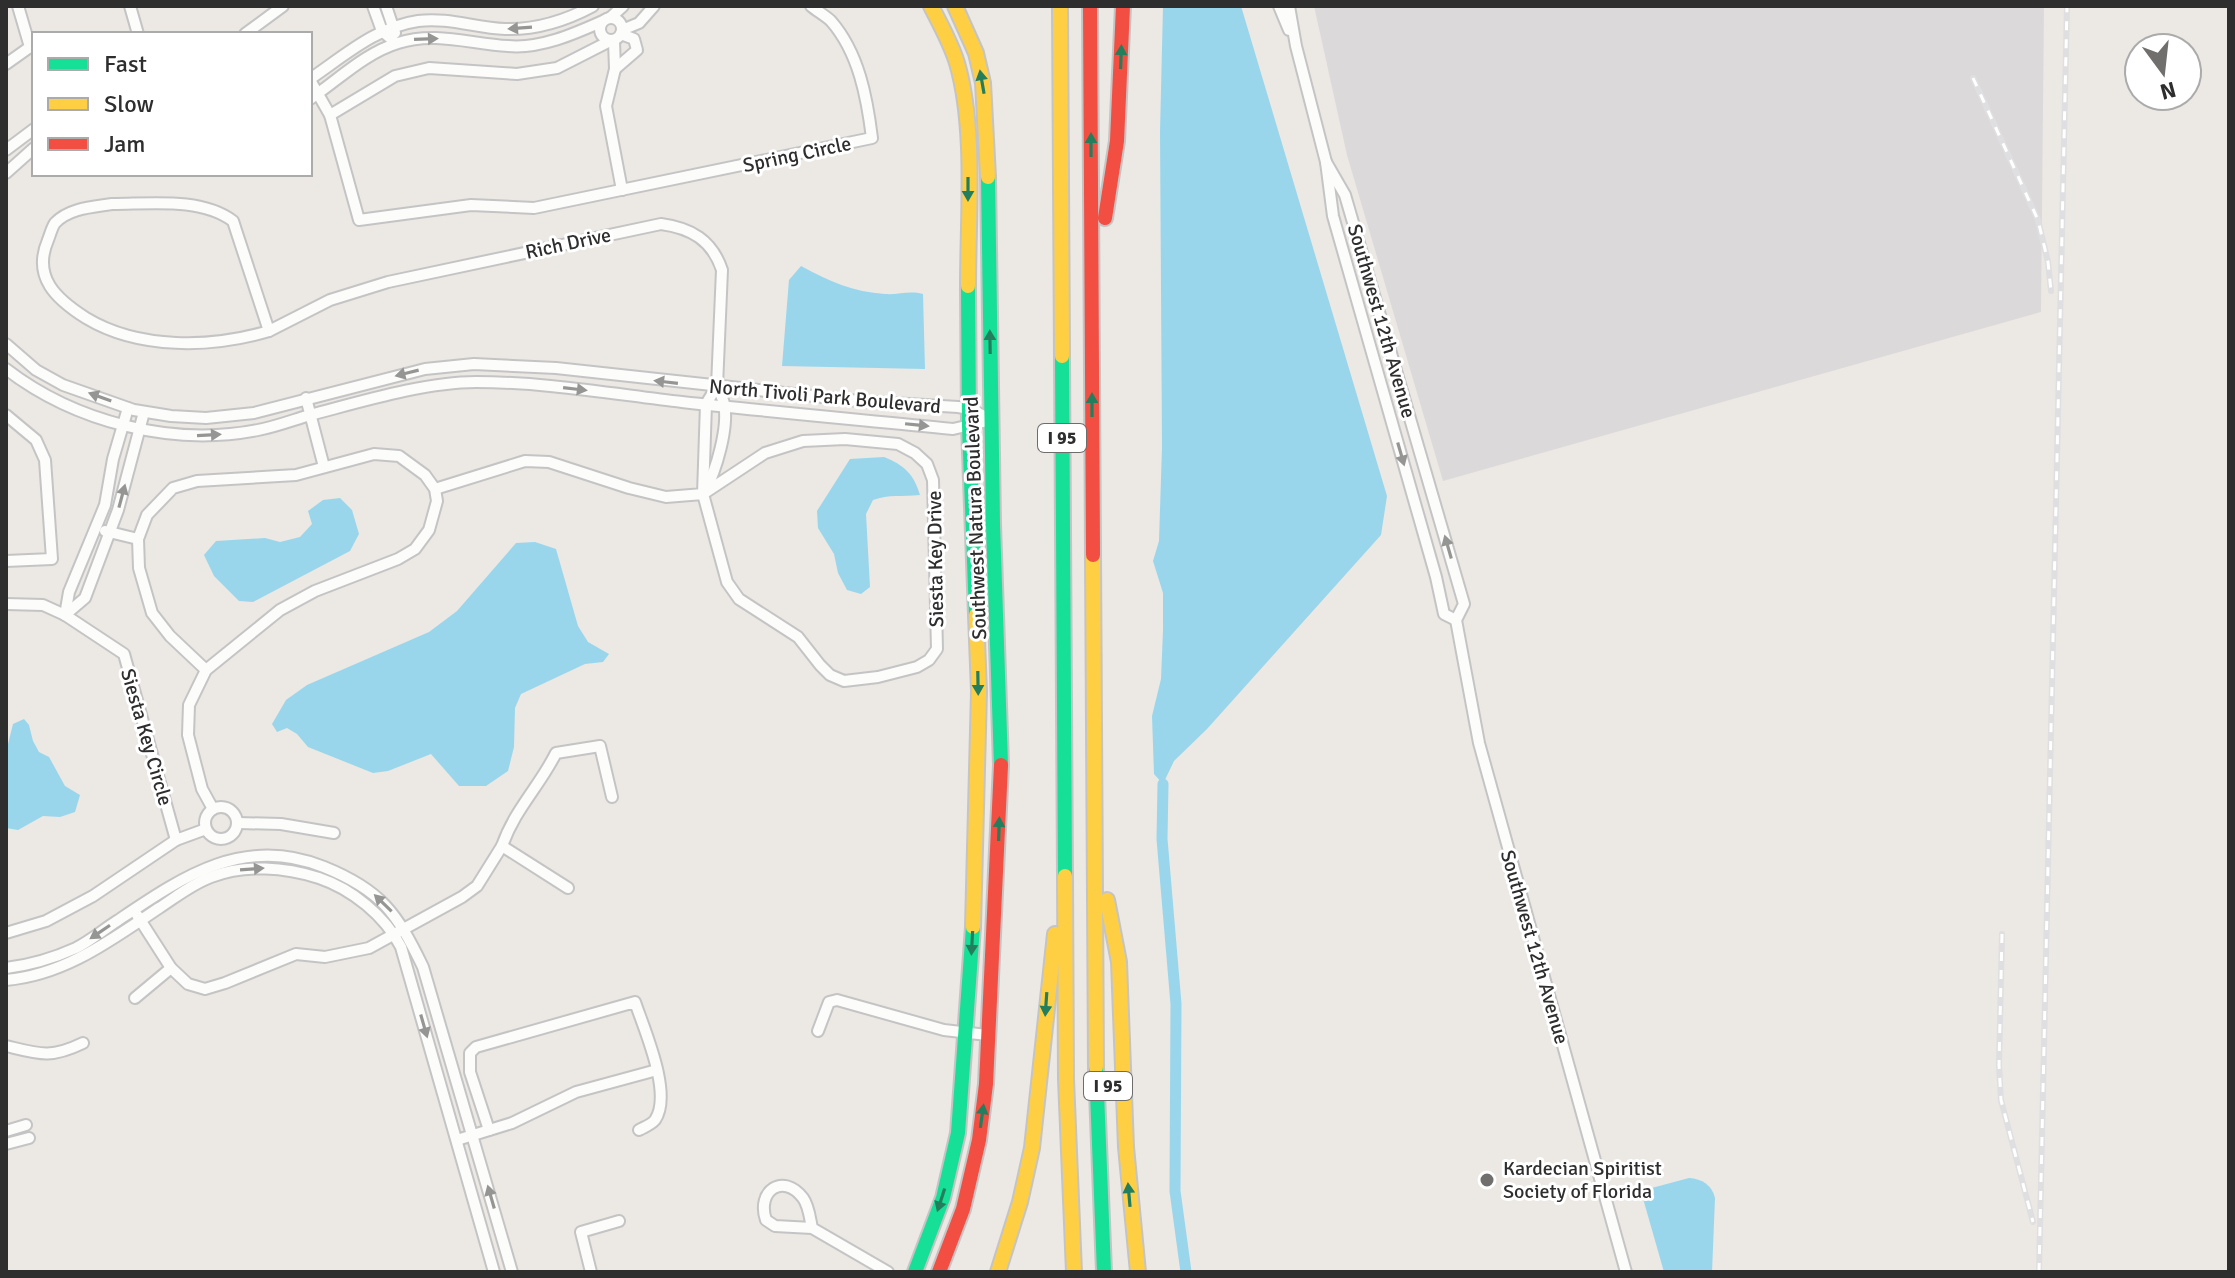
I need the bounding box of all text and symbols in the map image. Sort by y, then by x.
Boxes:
one-way arrow [507,22,532,35]
legend [32,32,312,176]
one-way arrow [414,32,439,45]
north arrow [2123,32,2203,112]
one-way arrow [1114,44,1127,69]
text: Fast [104,49,147,79]
one-way arrow [975,70,988,95]
text: N [2157,76,2179,106]
text: Slow [104,89,154,119]
text: Jam [104,129,145,159]
street label: Spring Circle [741,131,854,178]
one-way arrow [1085,132,1097,157]
one-way arrow [962,177,974,202]
street label: Southwest 12th Avenue [1342,221,1421,421]
street label: Rich Drive [523,222,613,265]
one-way arrow [984,329,996,354]
one-way arrow [395,368,420,380]
street label: North Tivoli Park Boulevard [708,374,942,419]
one-way arrow [653,375,678,388]
one-way arrow [563,382,588,395]
one-way arrow [87,391,111,403]
one-way arrow [1086,392,1098,417]
street label: Southwest Natura Boulevard [959,396,992,640]
one-way arrow [905,419,930,432]
road number: I 95 [1038,424,1086,452]
one-way arrow [197,428,222,441]
one-way arrow [1395,442,1408,466]
one-way arrow [116,484,128,509]
street label: Siesta Key Drive [922,490,949,628]
one-way arrow [1441,534,1454,558]
street label: Siesta Key Circle [115,666,178,809]
one-way arrow [972,671,985,696]
one-way arrow [993,816,1005,841]
street label: Southwest 12th Avenue [1495,847,1574,1047]
one-way arrow [240,863,265,876]
one-way arrow [373,895,392,913]
one-way arrow [89,925,110,940]
one-way arrow [965,931,978,956]
one-way arrow [1039,992,1052,1017]
one-way arrow [418,1014,431,1038]
road number: I 95 [1084,1072,1132,1100]
one-way arrow [976,1104,989,1129]
place label: Kardecian Spiritist Society of Florida [1503,1156,1662,1204]
marker: Kardecian Spiritist Society of Florida [1478,1171,1496,1189]
one-way arrow [1122,1182,1135,1207]
one-way arrow [484,1185,497,1209]
one-way arrow [935,1188,947,1212]

